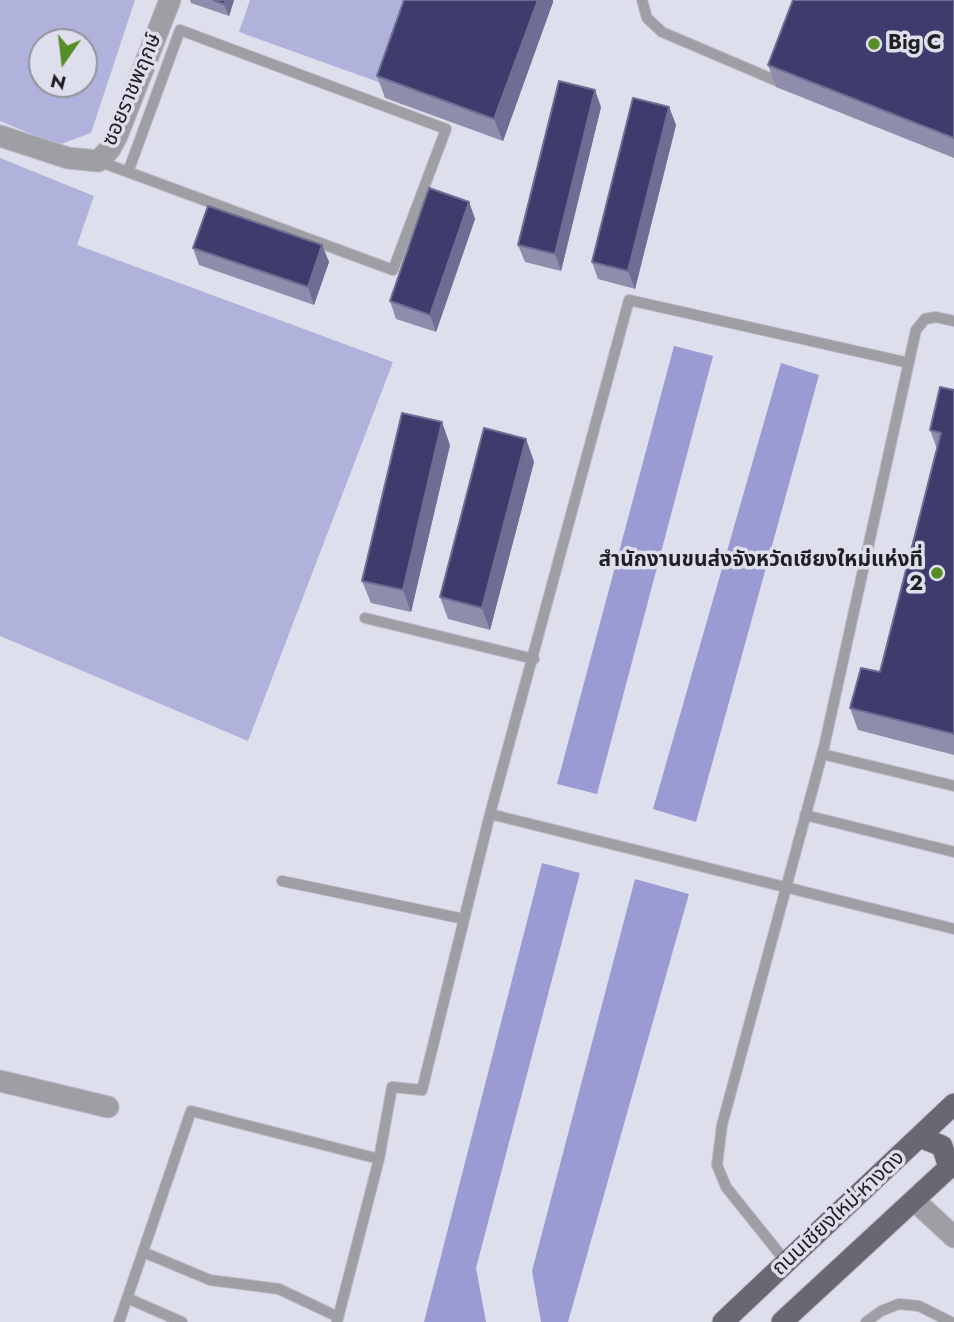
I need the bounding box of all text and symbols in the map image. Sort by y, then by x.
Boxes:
north arrow [28,28,98,98]
street label: ซอยราชพฤกษ์ [98,30,168,150]
place label: Big C [888,31,942,57]
marker: Big C [866,36,882,52]
text: N [48,67,69,97]
place label: สำนักงานขนส่งจังหวัดเชียงใหม่แห่งที่ 2 [598,548,923,598]
marker: สำนักงานขนส่งจังหวัดเชียงใหม่แห่งที่ 2 [929,565,945,581]
street label: ถนนเชียงใหม่-หางดง [768,1146,910,1282]

